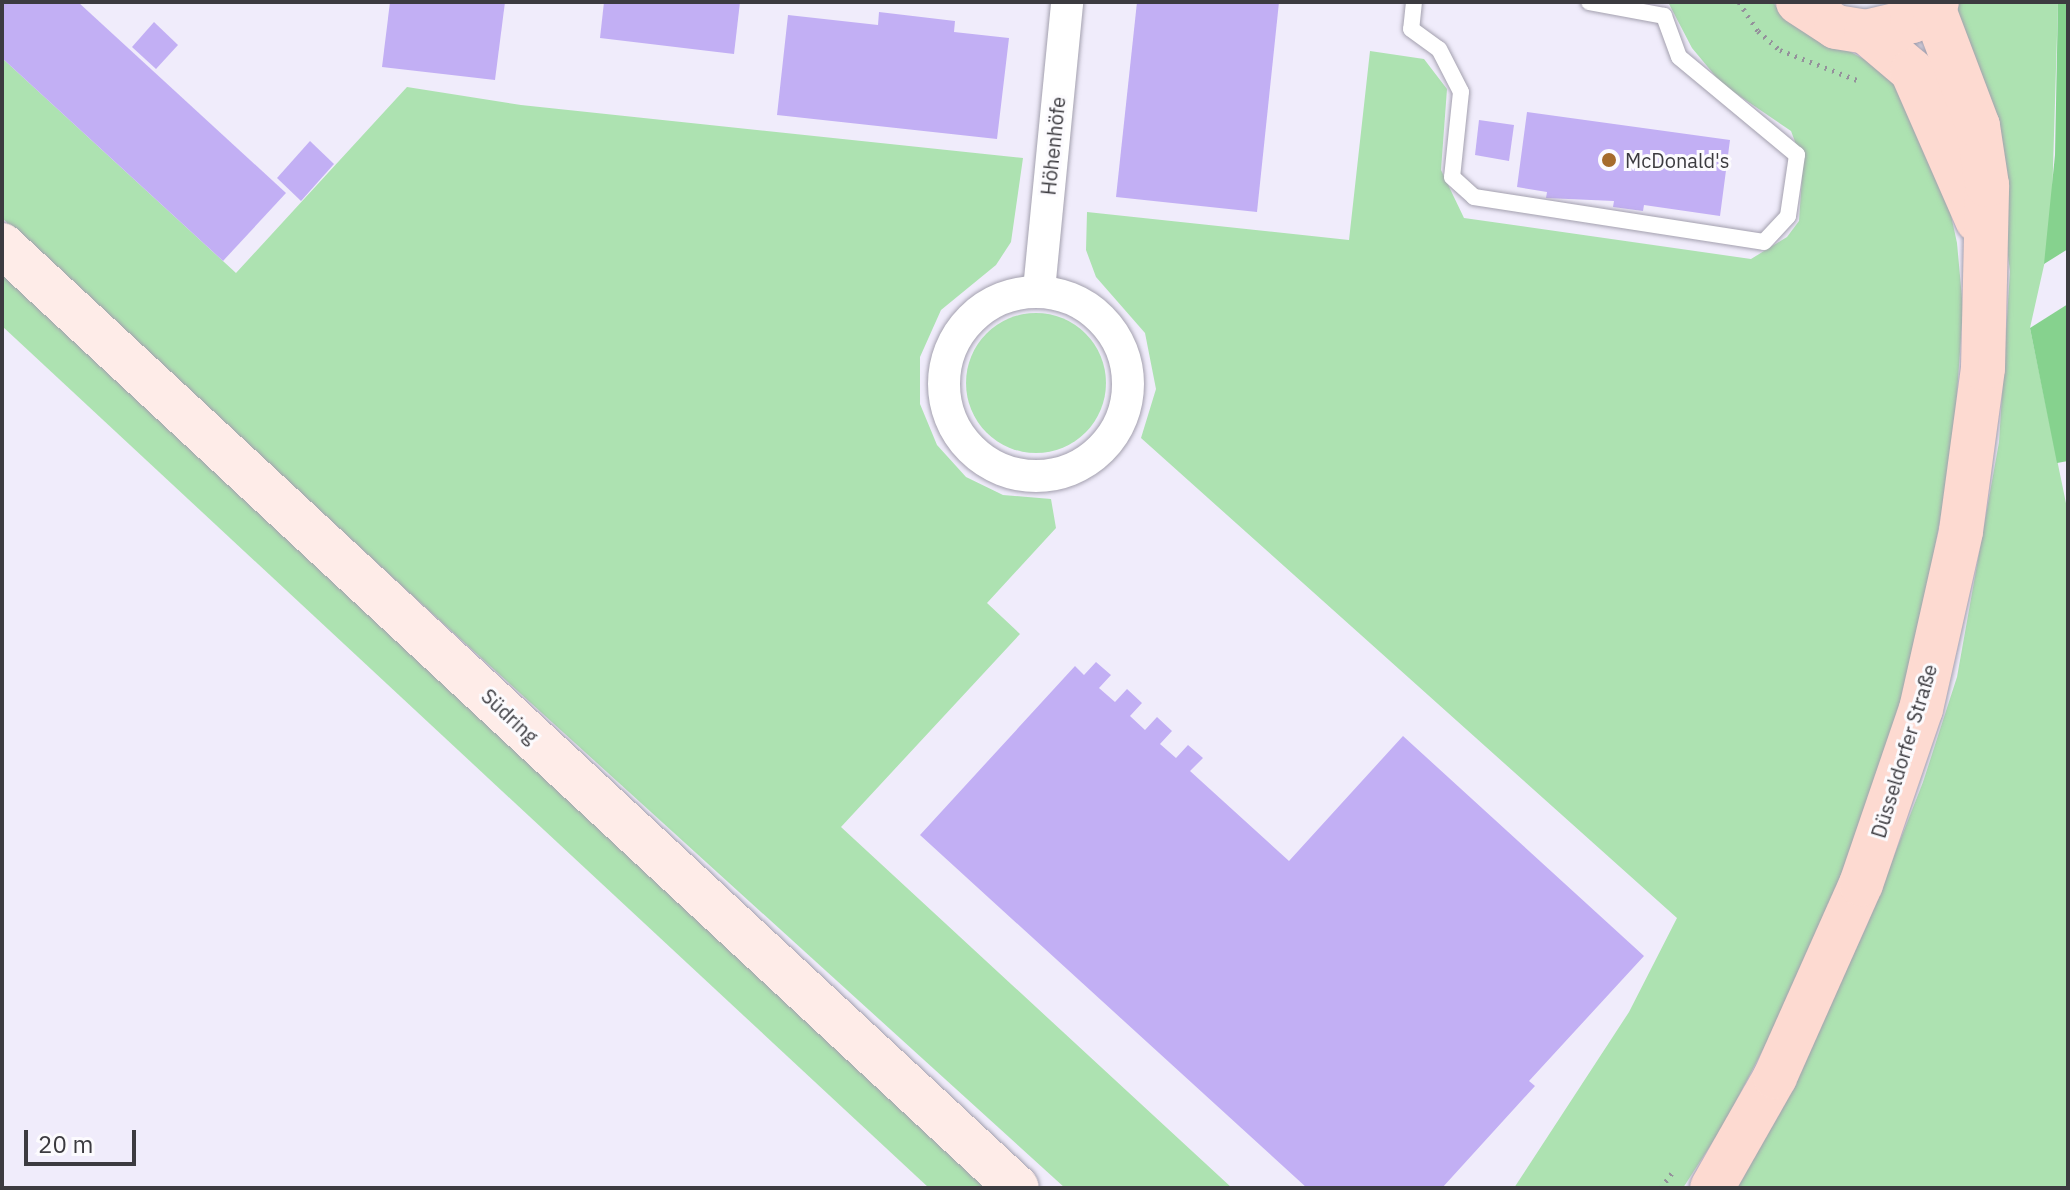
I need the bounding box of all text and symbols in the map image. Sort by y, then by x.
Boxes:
street label: Höhenhöfe [1036,96,1070,196]
place label: McDonald's [1625,148,1730,172]
marker: McDonald's [1600,151,1618,169]
street label: Düsseldorfer Straße [1866,661,1942,841]
street label: Südring [477,684,543,748]
scale bar [28,1114,140,1164]
text: 20 m [38,1128,93,1160]

